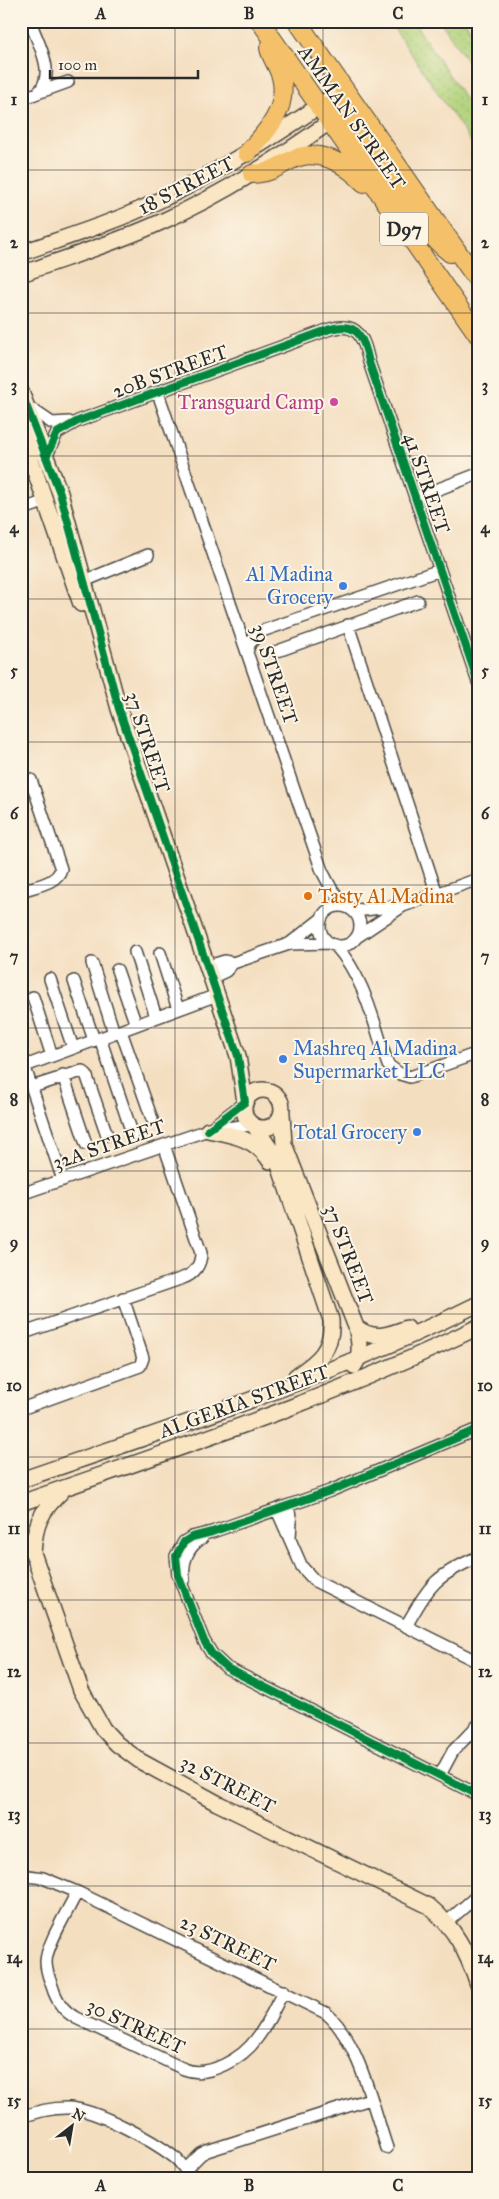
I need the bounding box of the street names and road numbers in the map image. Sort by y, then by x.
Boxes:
street label: AMMAN STREET [293,39,411,194]
street label: 18 STREET [134,150,238,219]
road number: D97 [380,212,428,245]
street label: 20B STREET [109,339,231,403]
street label: 41 STREET [399,429,456,537]
street label: 39 STREET [247,621,303,728]
street label: 37 STREET [120,689,176,796]
street label: 32A STREET [50,1113,169,1174]
street label: 37 STREET [319,1201,379,1307]
street label: ALGERIA STREET [155,1359,333,1443]
street label: 32 STREET [176,1750,280,1818]
street label: 23 STREET [176,1909,280,1977]
street label: 30 STREET [83,1993,189,2059]

